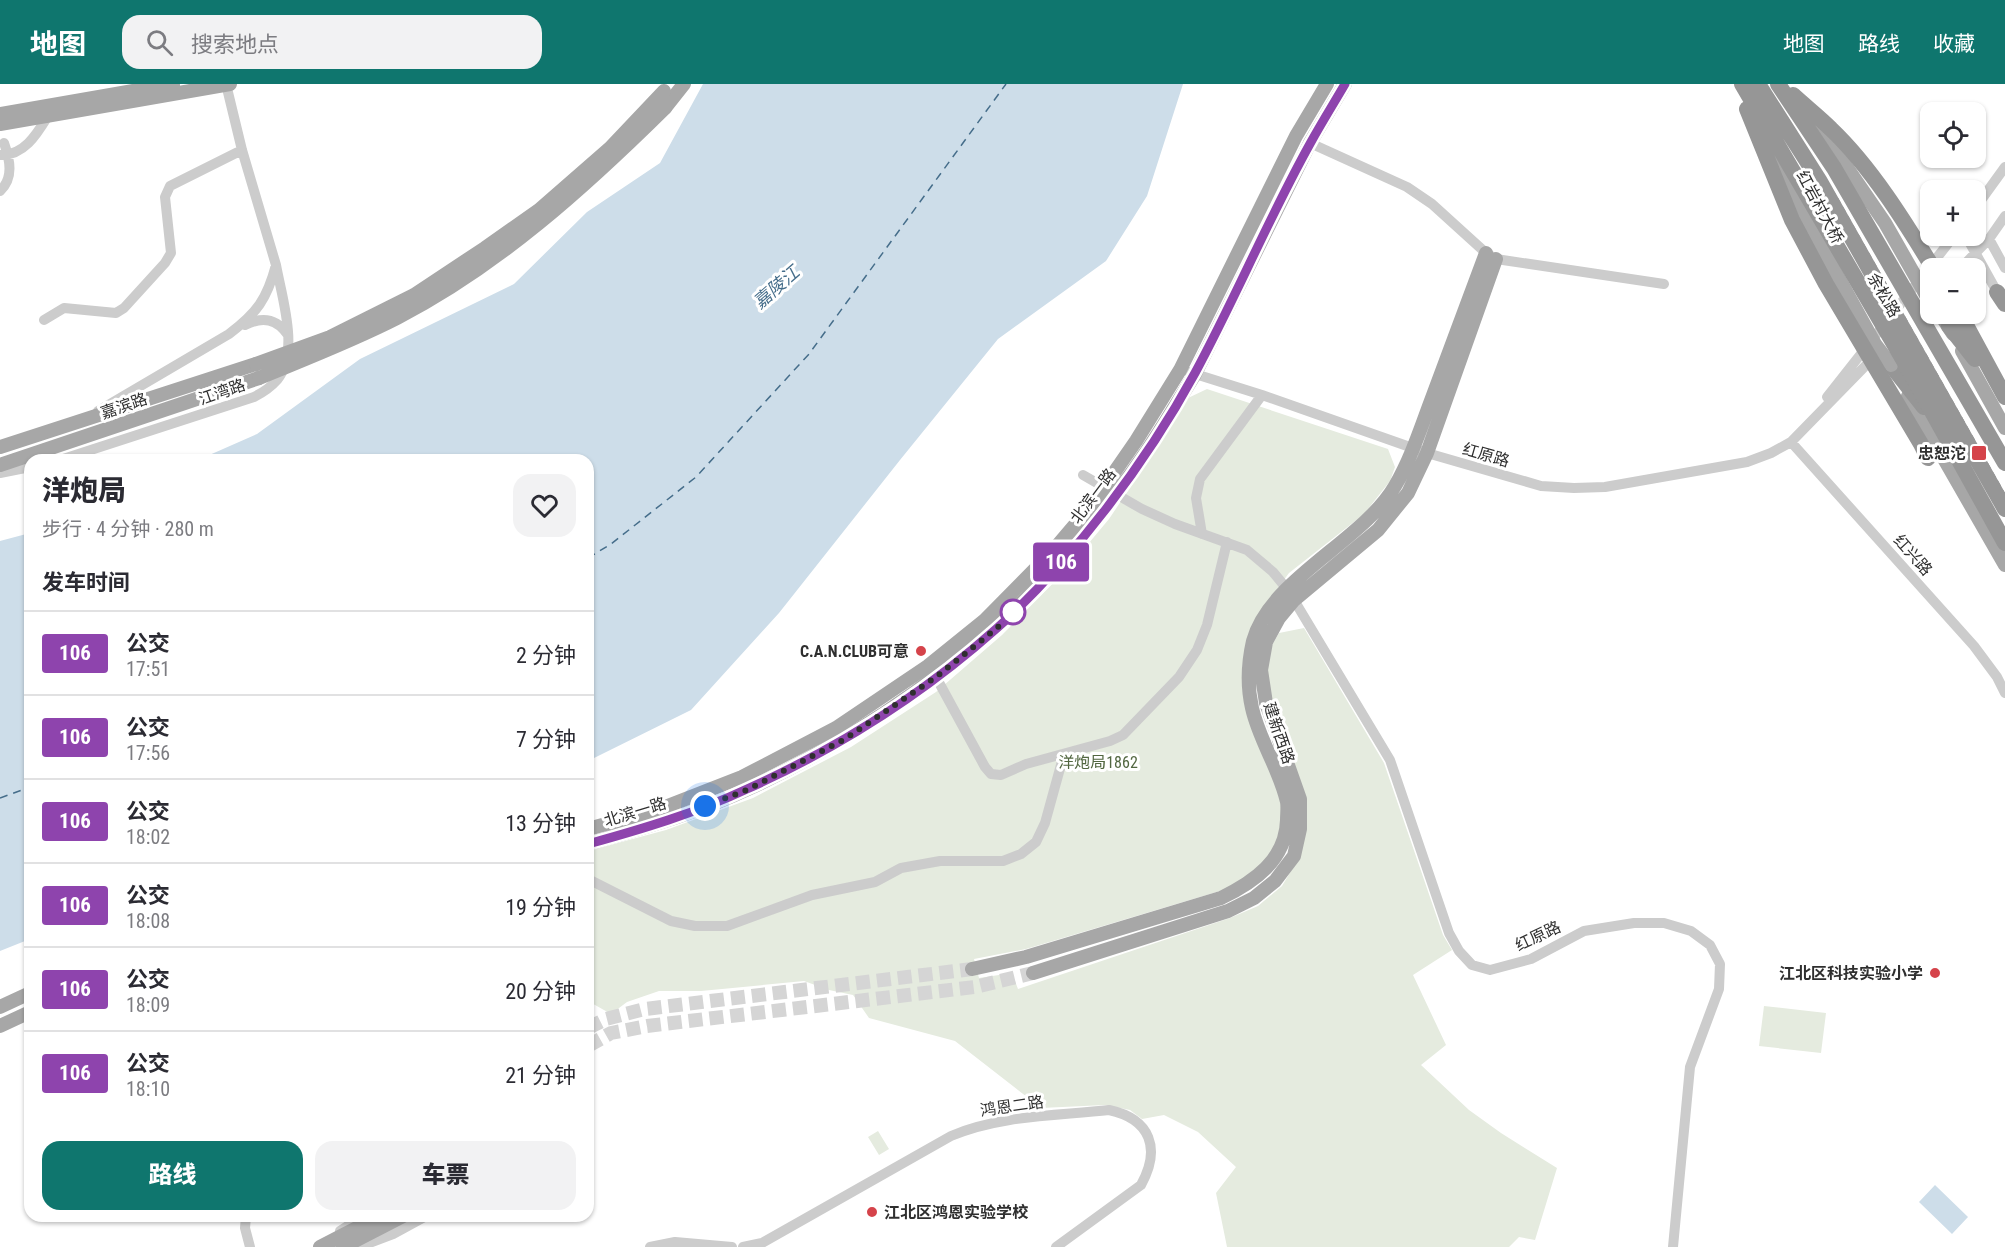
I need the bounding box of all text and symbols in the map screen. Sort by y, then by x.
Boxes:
search box [122,15,542,69]
icon: search [143,26,176,59]
text: 地图 [30,28,86,61]
text: 搜索地点 [191,32,279,57]
text: 地图 [1783,32,1825,56]
text: 路线 [1858,32,1900,56]
text: 收藏 [1933,32,1975,56]
map controls [1920,102,1986,324]
button: locate [1920,102,1986,168]
street label: 红岩村大桥 [1793,167,1847,247]
button: + [1920,180,1986,246]
button: − [1920,258,1986,324]
water label: 嘉陵江 [749,260,805,313]
street label: 余松路 [1864,269,1904,321]
street label: 江湾路 [196,375,248,409]
street label: 嘉滨路 [98,389,150,423]
street label: 红原路 [1460,439,1512,471]
place label: 忠恕沱 [1918,444,1966,463]
marker: 忠恕沱 [1970,444,1988,462]
street label: 北滨一路 [1066,465,1120,527]
text: 洋炮局 [42,474,126,507]
button: heart [513,474,576,537]
text: 步行 · 4 分钟 · 280 m [42,517,214,541]
street label: 红兴路 [1890,531,1936,579]
line badge: 106 [1026,542,1096,582]
text: 106 [1045,550,1077,574]
text: 发车时间 [42,570,130,595]
unlabelled marker [1000,599,1026,625]
text: 公交 [126,631,170,656]
text: 106 [59,641,91,665]
place label: C.A.N.CLUB可意 [800,642,909,661]
text: 2 分钟 [516,643,576,668]
marker: C.A.N.CLUB可意 [914,644,928,658]
text: 17:51 [126,657,170,681]
street label: 建新西路 [1260,700,1298,766]
text: 公交 [126,715,170,740]
text: 106 [59,725,91,749]
text: 7 分钟 [516,727,576,752]
text: 17:56 [126,741,170,765]
park label: 洋炮局1862 [1058,753,1138,772]
your location [690,791,720,821]
street label: 北滨一路 [602,794,668,830]
text: 公交 [126,799,170,824]
text: 106 [59,809,91,833]
text: 13 分钟 [505,811,576,836]
text: 18:02 [126,825,170,849]
text: 公交 [126,883,170,908]
text: 106 [59,893,91,917]
text: 19 分钟 [505,895,576,920]
text: 18:08 [126,909,170,933]
street label: 红原路 [1512,917,1564,955]
place label: 江北区科技实验小学 [1779,964,1923,983]
marker: 江北区科技实验小学 [1928,966,1942,980]
text: 公交 [126,967,170,992]
text: 106 [59,977,91,1001]
text: 20 分钟 [505,979,576,1004]
text: 18:09 [126,993,170,1017]
text: 公交 [126,1051,170,1076]
text: 106 [59,1061,91,1085]
text: 21 分钟 [505,1063,576,1088]
text: 18:10 [126,1077,170,1101]
street label: 鸿恩二路 [979,1092,1045,1120]
button: 路线 [42,1141,303,1210]
button: 车票 [315,1141,576,1210]
place label: 江北区鸿恩实验学校 [884,1203,1029,1222]
marker: 江北区鸿恩实验学校 [865,1205,879,1219]

